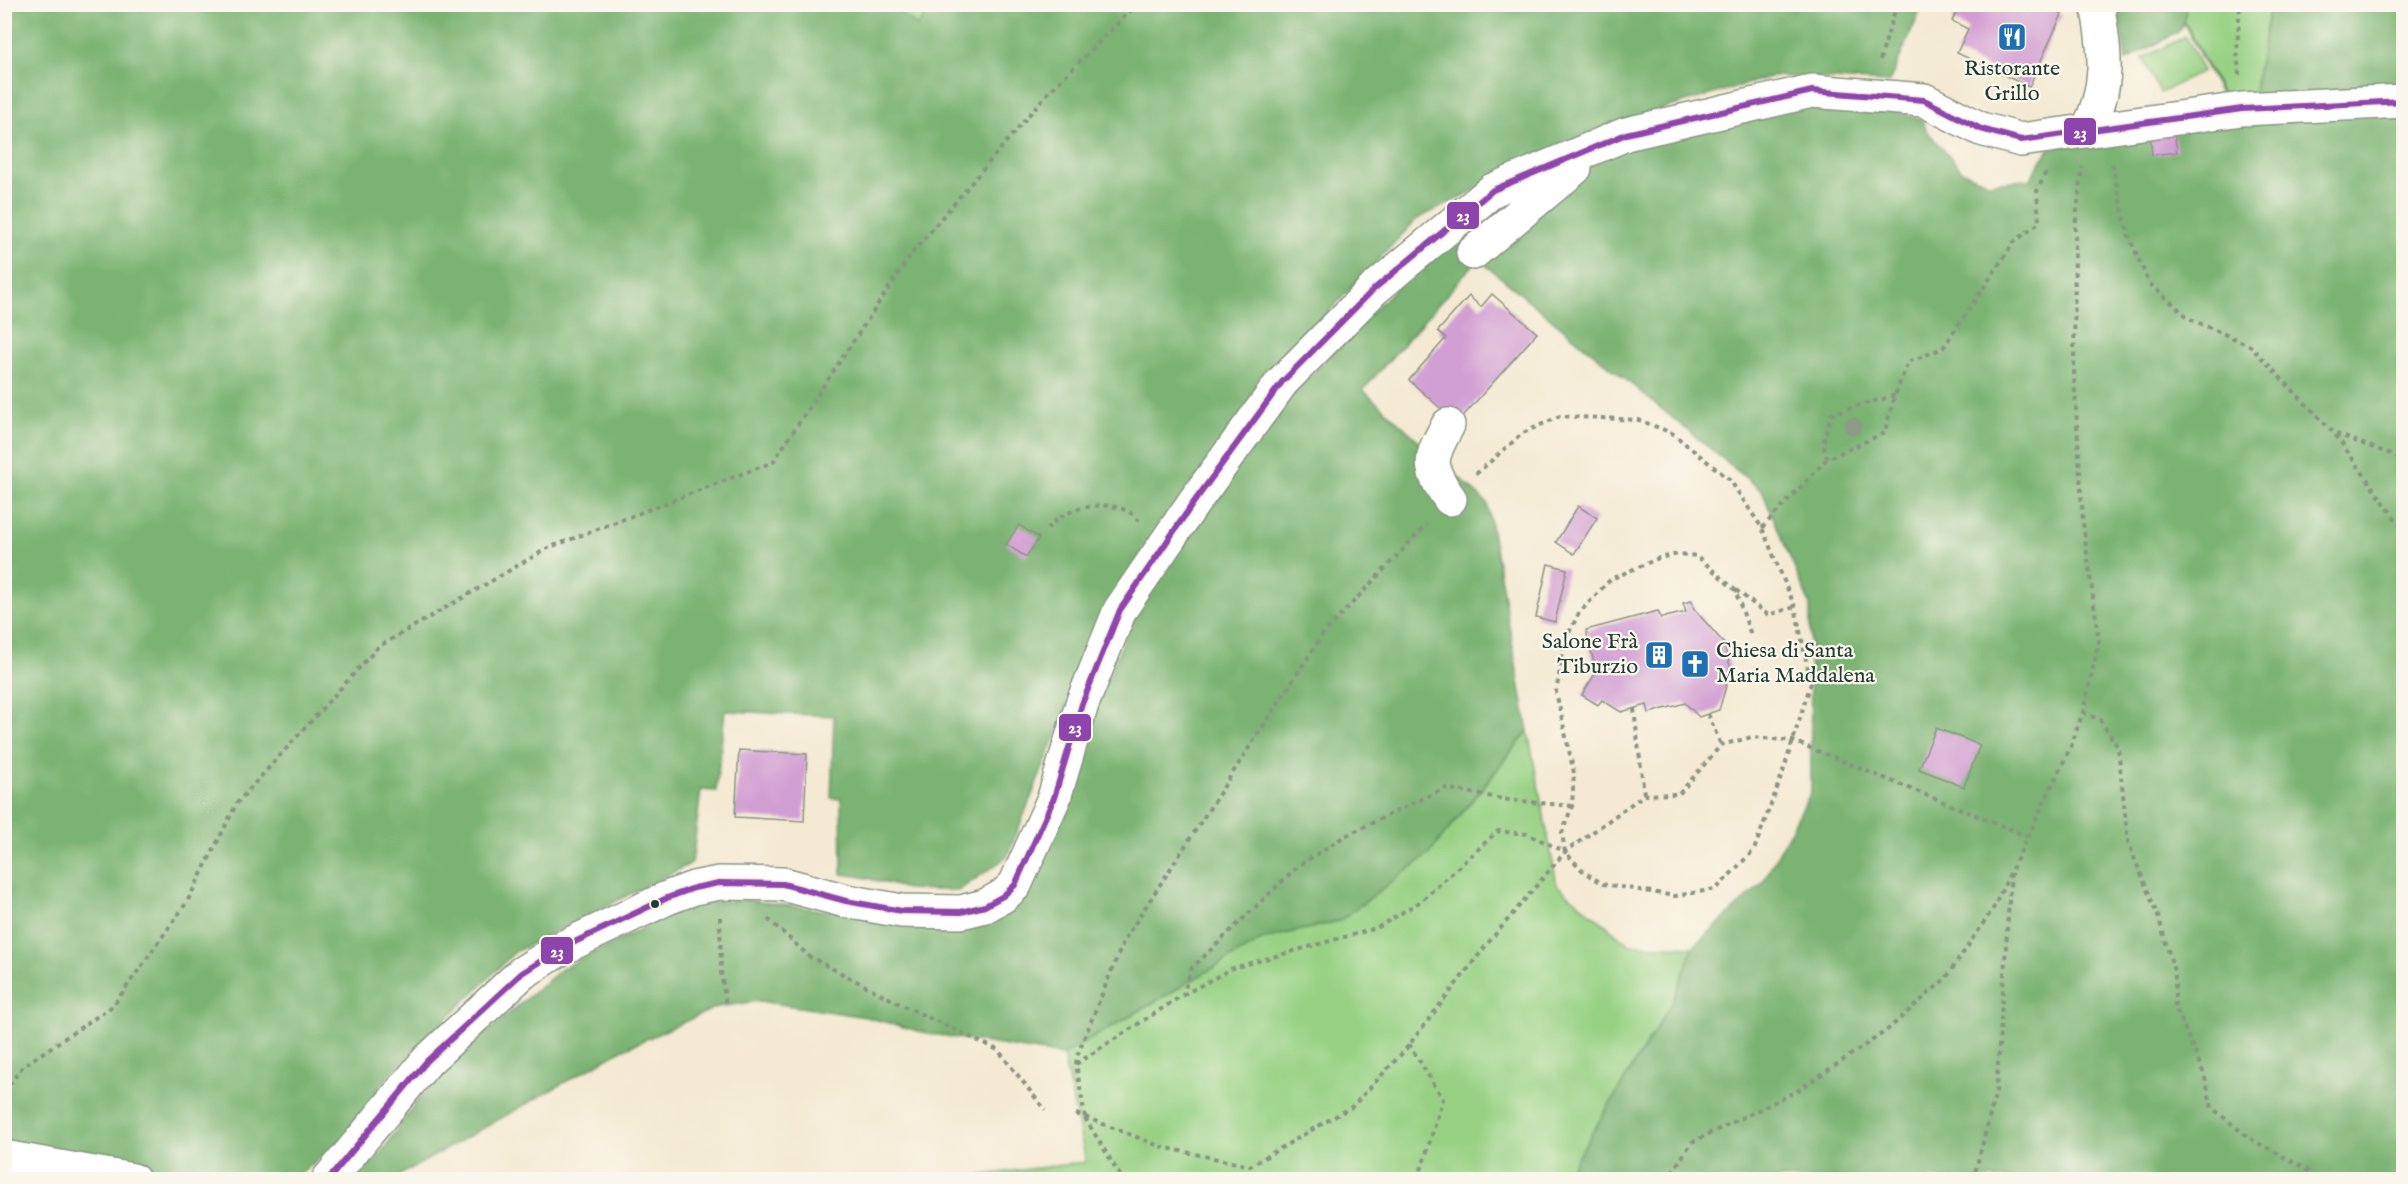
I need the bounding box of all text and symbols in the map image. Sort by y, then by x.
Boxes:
restaurant icon: Ristorante Grillo [1996,21,2028,53]
place label: Ristorante Grillo [1964,55,2060,108]
line badge: 23 [2063,117,2097,146]
text: 23 [2073,124,2087,144]
line badge: 23 [1446,201,1480,230]
text: 23 [1456,207,1470,227]
place label: Salone Frà Tiburzio [1542,628,1638,681]
place label: Chiesa di Santa Maria Maddalena [1716,637,1875,690]
building icon: Salone Frà Tiburzio [1643,639,1675,671]
church icon: Chiesa di Santa Maria Maddalena [1679,648,1711,680]
line badge: 23 [1058,713,1092,742]
text: 23 [1068,719,1082,739]
unlabelled marker [649,898,661,910]
line badge: 23 [540,936,574,965]
text: 23 [550,943,564,963]

